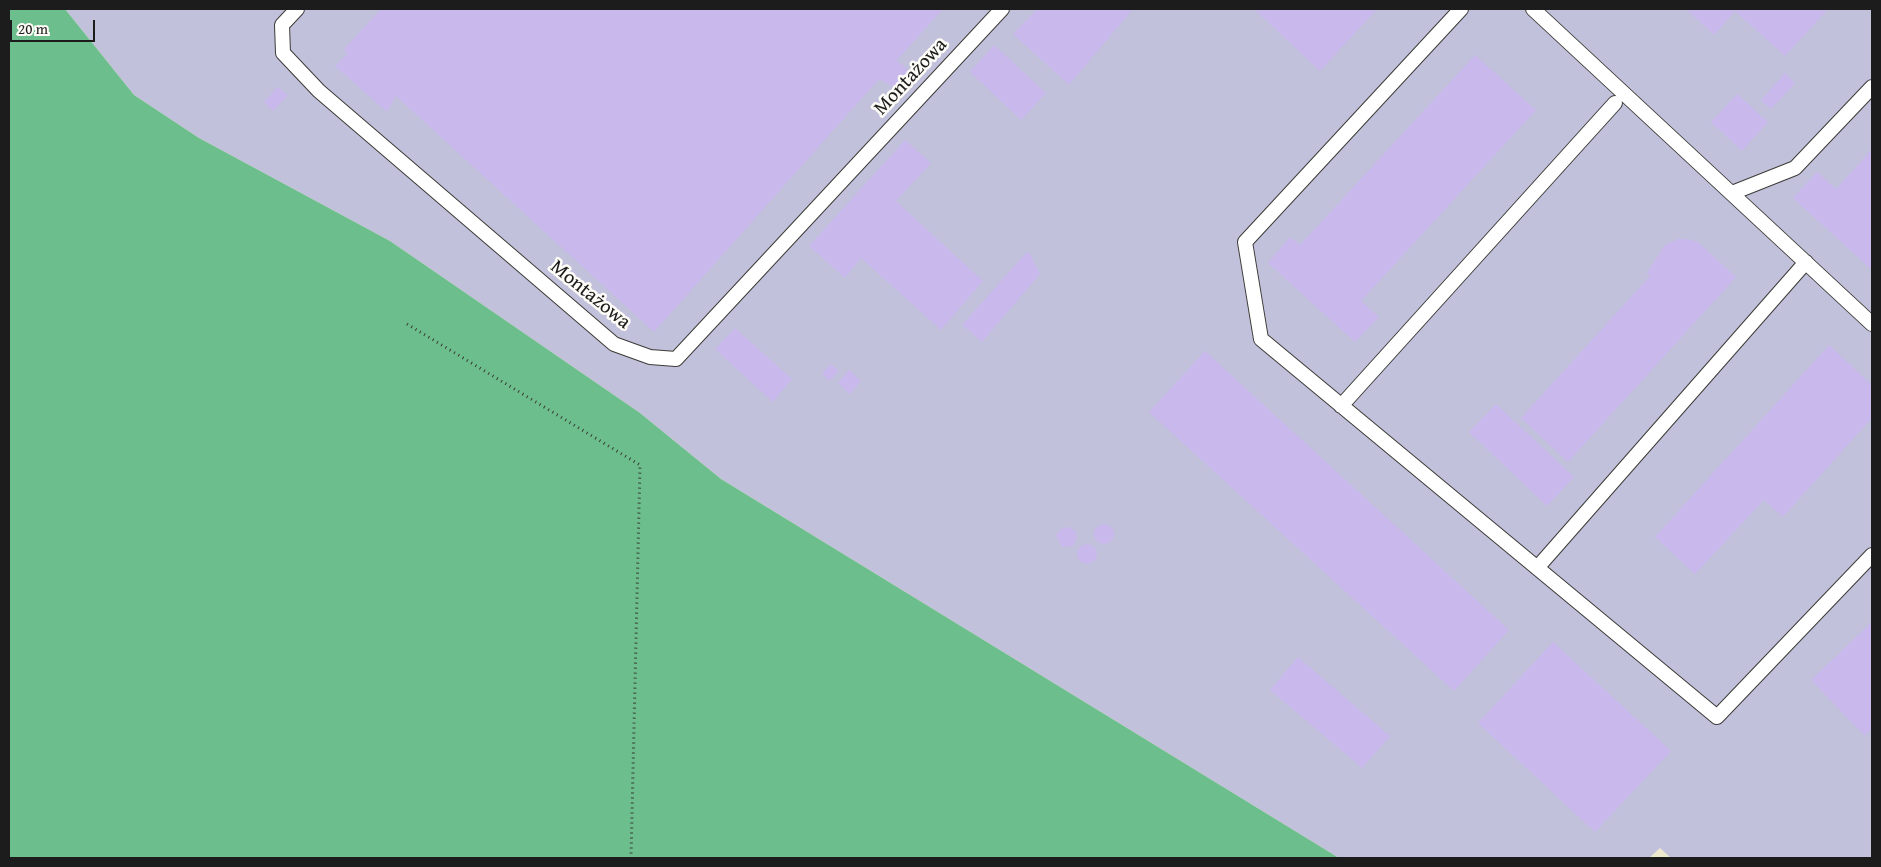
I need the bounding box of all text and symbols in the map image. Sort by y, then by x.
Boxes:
scale bar [12,10,98,42]
text: 20 m [18,18,48,39]
street label: Montażowa [869,34,953,120]
street label: Montażowa [545,255,635,335]

